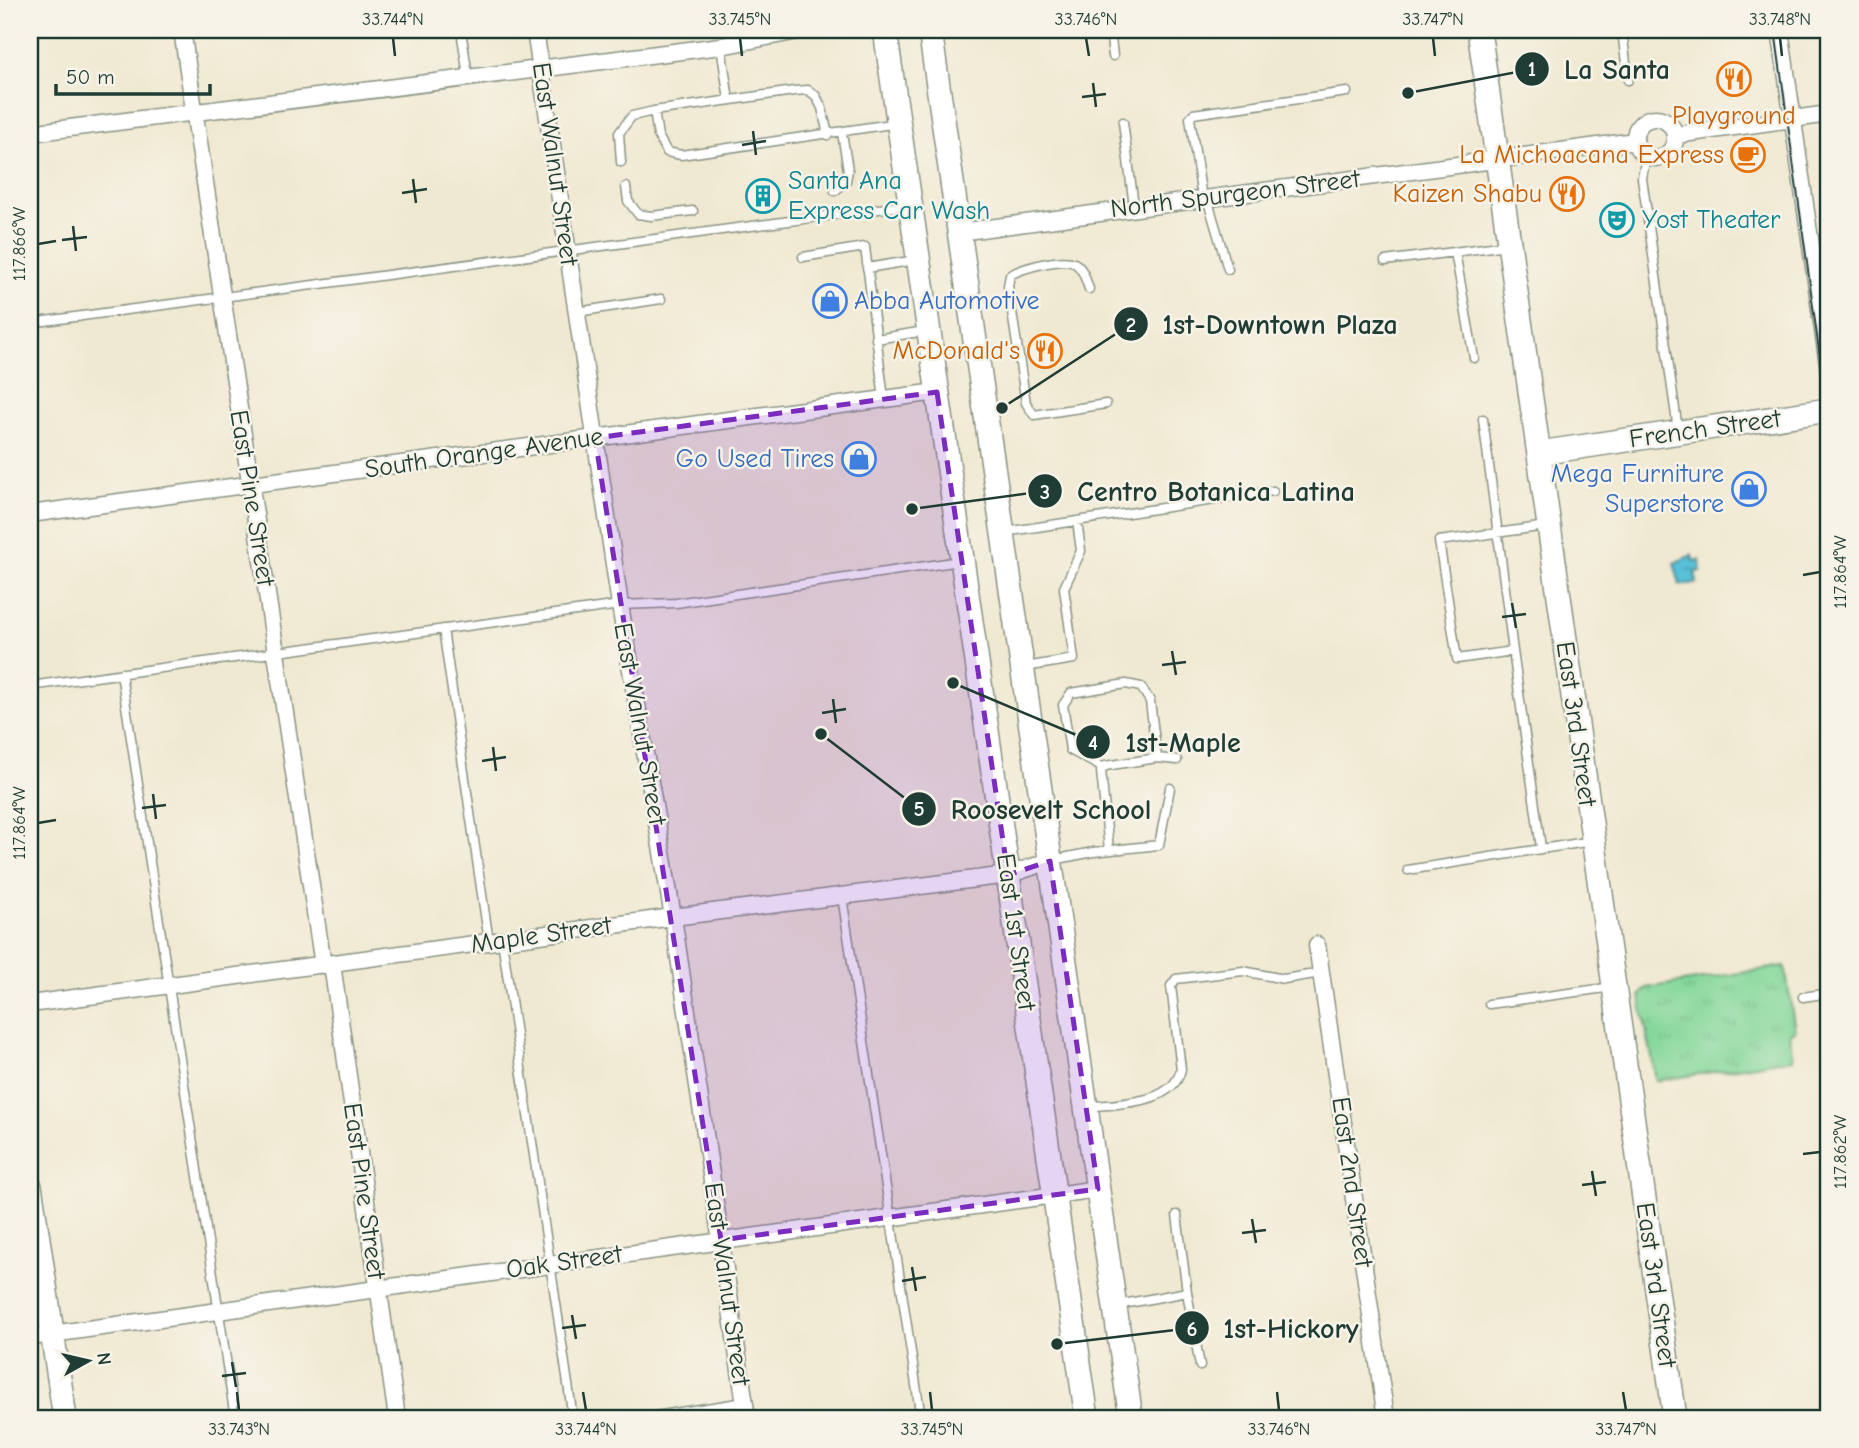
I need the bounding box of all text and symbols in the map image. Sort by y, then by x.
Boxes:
text: 33.744°N [362,9,424,30]
text: 33.745°N [709,9,771,30]
text: 33.746°N [1055,9,1117,30]
text: 33.747°N [1402,9,1464,30]
text: 33.748°N [1749,9,1811,30]
callout: La Santa [1515,44,1684,93]
scale bar [56,52,210,96]
text: La Santa [1564,54,1670,86]
text: 1 [1528,57,1536,81]
restaurant icon: Playground [1715,60,1753,98]
street label: East Walnut Street [526,61,584,269]
text: 50 m [66,65,115,89]
place label: Playground [1672,101,1796,131]
cafe icon: La Michoacana Express [1729,136,1767,174]
place label: La Michoacana Express [1459,140,1724,170]
street label: North Spurgeon Street [1109,164,1363,224]
place label: Santa Ana Express Car Wash [788,166,990,226]
restaurant icon: Kaizen Shabu [1548,175,1586,213]
building icon: Santa Ana Express Car Wash [744,177,782,215]
place label: Kaizen Shabu [1392,179,1542,209]
theatre icon: Yost Theater [1598,201,1636,239]
place label: Yost Theater [1642,205,1781,235]
text: 117.866°W [9,206,30,281]
shop icon: Abba Automotive [811,282,849,320]
place label: Abba Automotive [854,286,1040,316]
callout: 1st-Downtown Plaza [1113,300,1412,349]
text: 1st-Downtown Plaza [1162,309,1398,341]
text: 2 [1126,313,1136,337]
restaurant icon: McDonald's [1026,332,1064,370]
place label: McDonald's [892,336,1020,366]
street label: French Street [1627,403,1784,454]
street label: East Pine Street [223,408,281,590]
street label: South Orange Avenue [363,421,605,485]
shop icon: Go Used Tires [840,440,878,478]
place label: Go Used Tires [676,444,834,474]
place label: Mega Furniture Superstore [1551,459,1724,519]
callout: Centro Botanica Latina [1028,467,1369,516]
shop icon: Mega Furniture Superstore [1730,470,1768,508]
text: Centro Botanica Latina [1077,476,1355,508]
text: 3 [1040,480,1050,504]
text: 117.864°W [1830,535,1851,609]
street label: East Walnut Street [607,621,673,829]
street label: East 3rd Street [1550,640,1603,810]
callout: 1st-Maple [1076,718,1254,767]
text: 1st-Maple [1125,727,1241,759]
text: 4 [1088,731,1098,755]
callout: Roosevelt School [901,784,1165,833]
text: 117.864°W [9,786,30,860]
text: Roosevelt School [951,794,1151,826]
text: 5 [913,797,925,821]
street label: East 1st Street [990,851,1042,1014]
street label: Maple Street [469,910,615,960]
street label: East 2nd Street [1325,1095,1379,1271]
street label: East Pine Street [337,1101,391,1283]
text: 117.862°W [1830,1115,1851,1189]
street label: East Walnut Street [698,1181,756,1389]
street label: East 3rd Street [1630,1201,1683,1371]
street label: Oak Street [504,1239,625,1285]
callout: 1st-Hickory [1175,1304,1373,1353]
text: 1st-Hickory [1223,1313,1359,1345]
text: 6 [1187,1317,1197,1341]
north arrow [52,1326,122,1396]
text: N [92,1351,116,1366]
text: 33.743°N [208,1419,270,1440]
text: 33.744°N [555,1419,617,1440]
text: 33.745°N [901,1419,963,1440]
text: 33.746°N [1248,1419,1310,1440]
text: 33.747°N [1595,1419,1657,1440]

